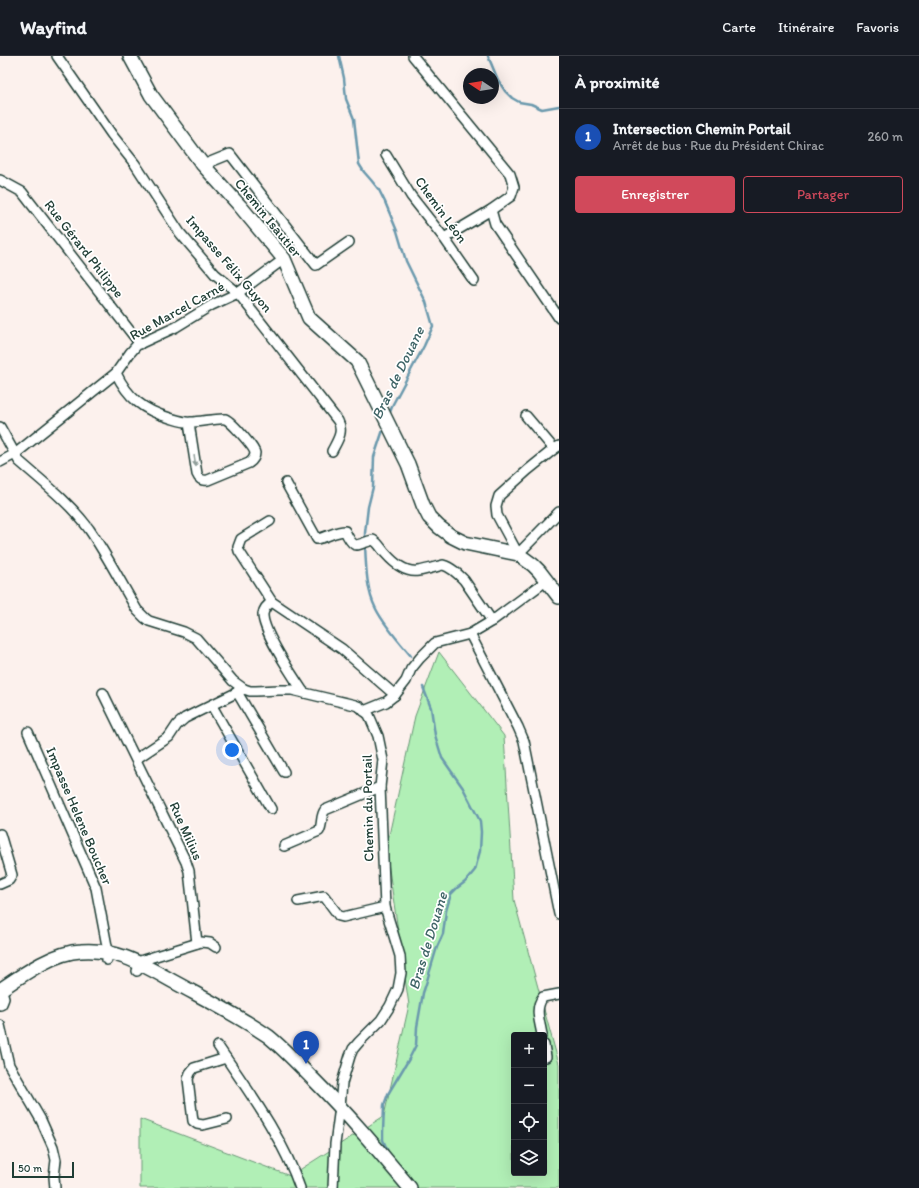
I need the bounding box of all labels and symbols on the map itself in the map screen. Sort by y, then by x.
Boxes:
north arrow [463,68,499,104]
street label: Chemin Léon [411,173,471,247]
street label: Chemin Isautier [231,175,305,261]
street label: Rue Gérard Philippe [41,197,128,301]
street label: Impasse Félix Guyon [182,212,276,316]
street label: Rue Marcel Carné [127,278,228,344]
water label: Bras de Douane [368,323,429,422]
one-way arrow [192,455,198,467]
your location [222,740,242,760]
street label: Impasse Helene Boucher [42,744,116,888]
street label: Chemin du Portail [359,754,377,862]
street label: Rue Milius [166,799,206,863]
water label: Bras de Douane [405,889,452,992]
pin: 1 [293,1031,319,1064]
scale bar [12,1160,74,1179]

